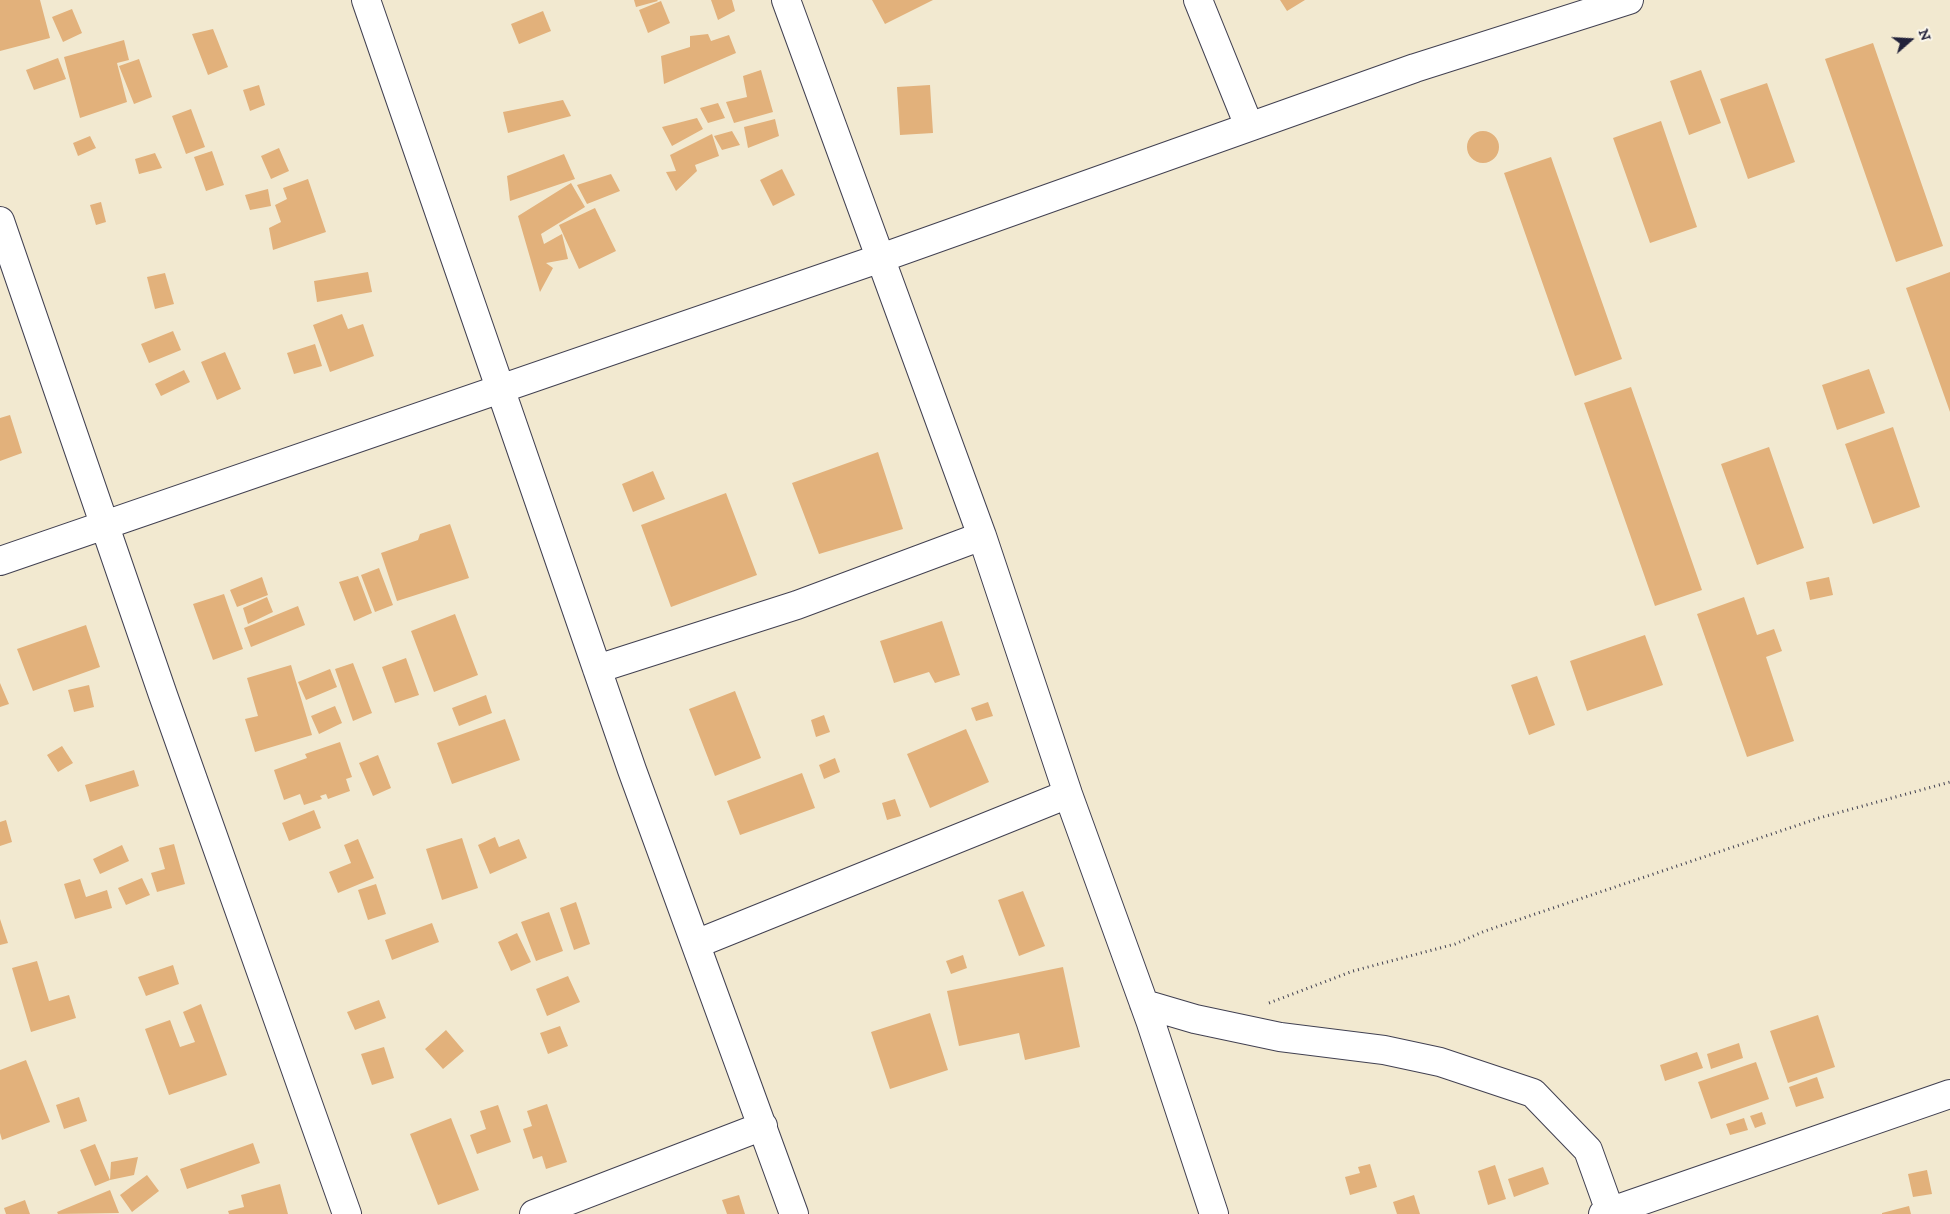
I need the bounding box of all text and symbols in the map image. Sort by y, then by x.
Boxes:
north arrow [1885,15,1935,65]
text: N [1914,27,1935,43]

